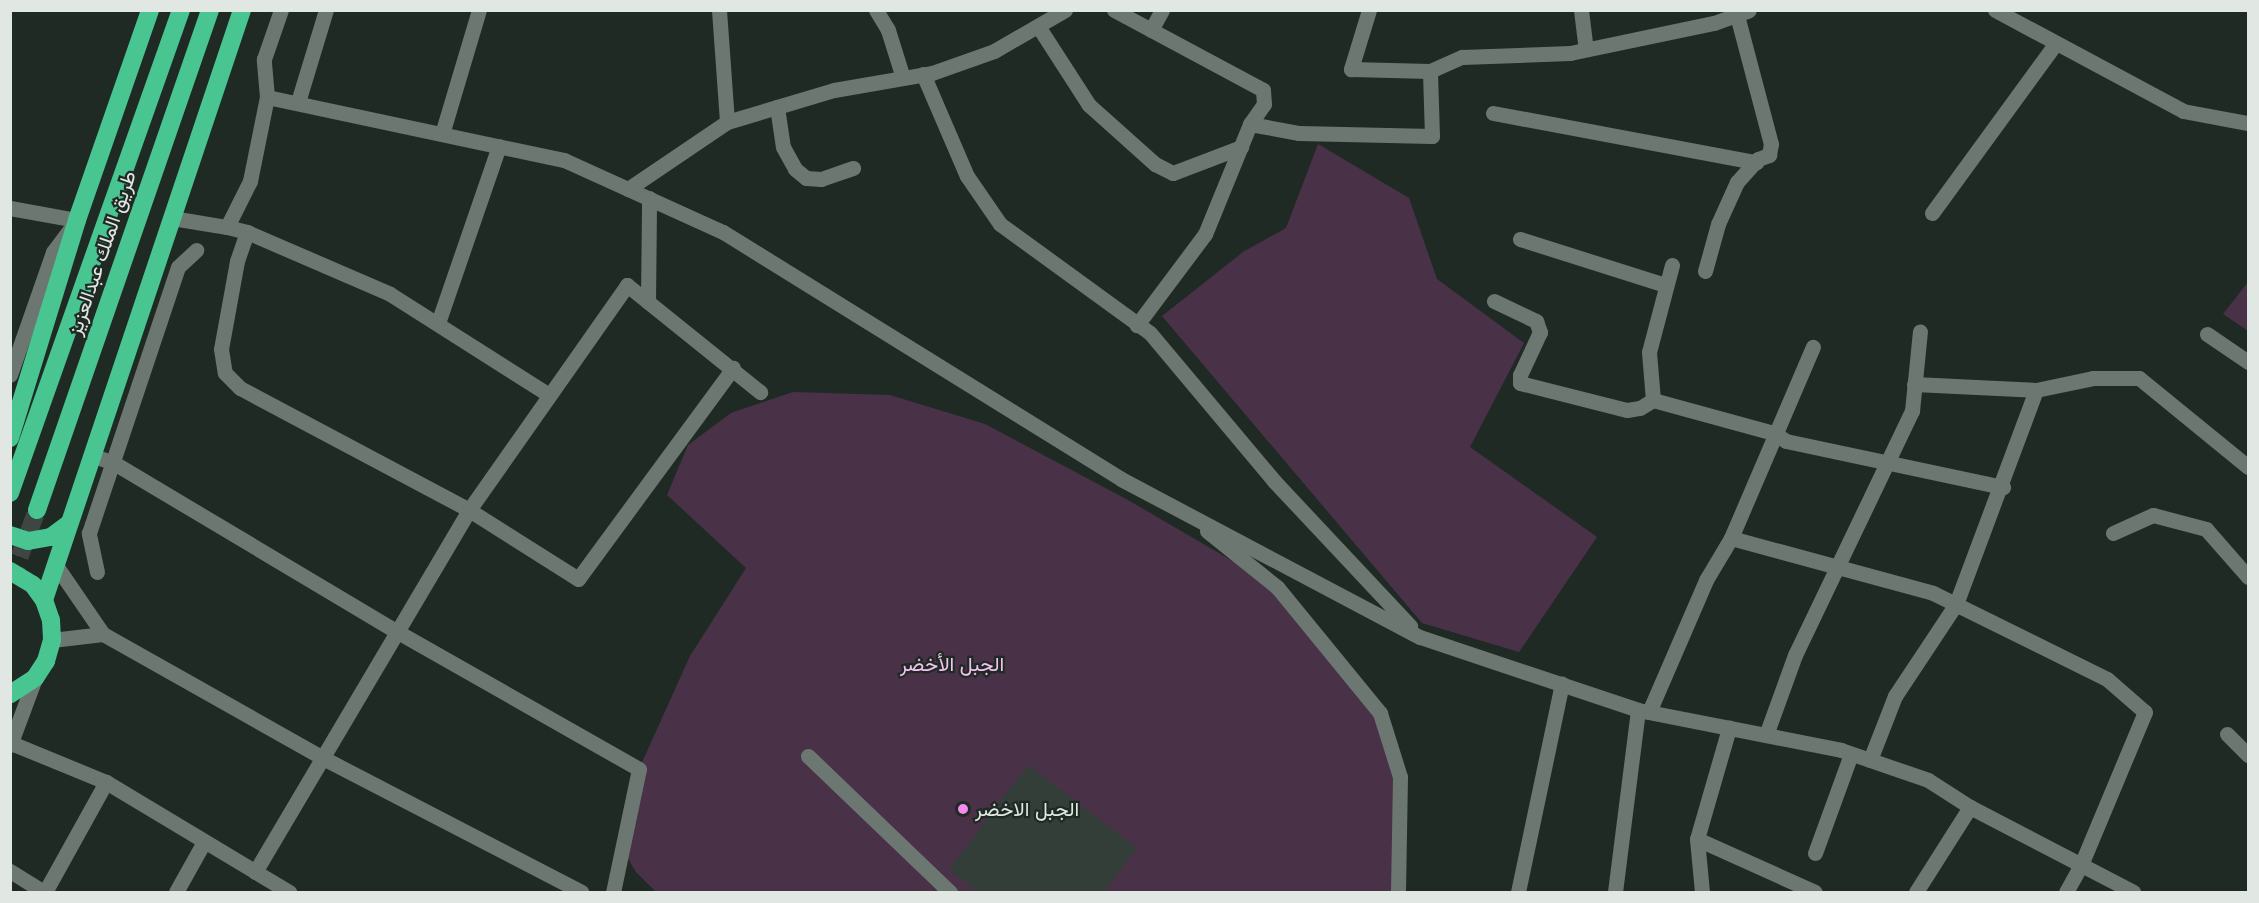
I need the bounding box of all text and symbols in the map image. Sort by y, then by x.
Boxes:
street label: طريق الملك عبدالعزيز [63,168,141,338]
park label: الجبل الأخضر [900,652,1004,676]
place label: الجبل الاخضر [975,797,1079,821]
marker: الجبل الاخضر [956,802,970,816]

